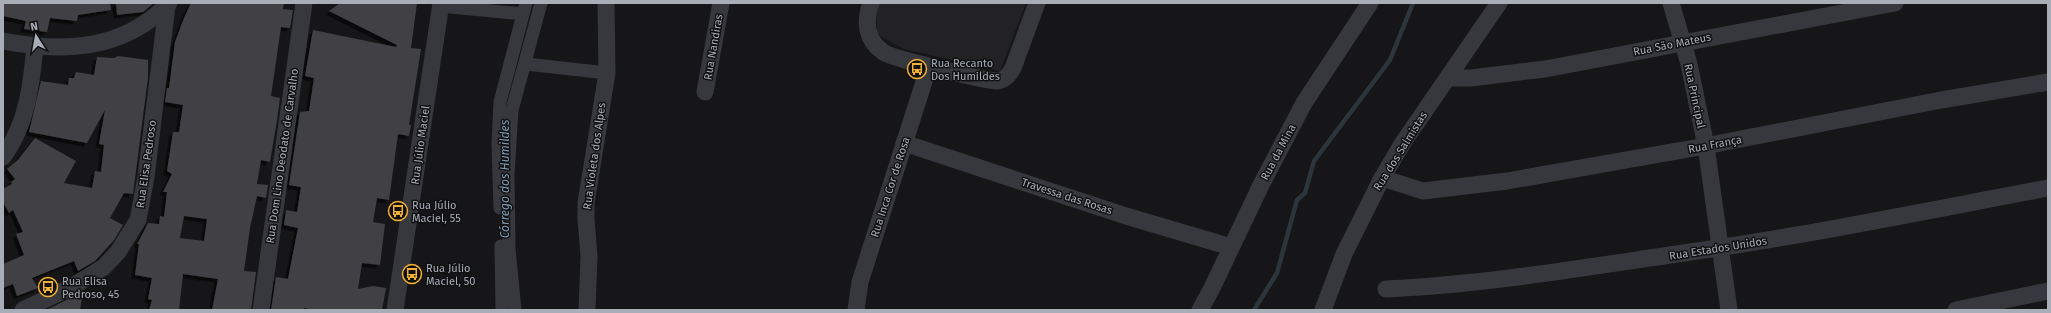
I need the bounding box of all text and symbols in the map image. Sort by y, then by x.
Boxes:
street label: Rua Nandiras [701,13,726,81]
north arrow [16,16,56,56]
text: N [29,20,39,34]
street label: Rua São Mateus [1632,31,1712,58]
place label: Rua Recanto Dos Humildes [931,57,1000,83]
bus stop icon: Rua Recanto Dos Humildes [906,58,928,80]
street label: Rua Principal [1681,63,1708,130]
street label: Rua Dom Lino Deodato de Carvalho [264,68,301,244]
street label: Rua Violeta dos Alpes [581,102,608,210]
street label: Rua Júlio Maciel [409,105,432,185]
street label: Rua dos Salmistas [1371,109,1430,193]
street label: Rua Elisa Pedroso [134,119,159,209]
water label: Córrego dos Humildes [498,119,512,238]
street label: Rua da Mina [1258,122,1299,182]
street label: Rua França [1687,133,1743,156]
street label: Rua Inca Cor de Rosa [868,135,913,239]
street label: Travessa das Rosas [1020,176,1114,217]
place label: Rua Júlio Maciel, 55 [412,199,461,225]
bus stop icon: Rua Júlio Maciel, 55 [387,200,409,222]
street label: Rua Estados Unidos [1668,234,1768,263]
place label: Rua Júlio Maciel, 50 [426,262,475,288]
bus stop icon: Rua Júlio Maciel, 50 [401,263,423,285]
place label: Rua Elisa Pedroso, 45 [62,275,120,301]
bus stop icon: Rua Elisa Pedroso, 45 [37,276,59,298]

